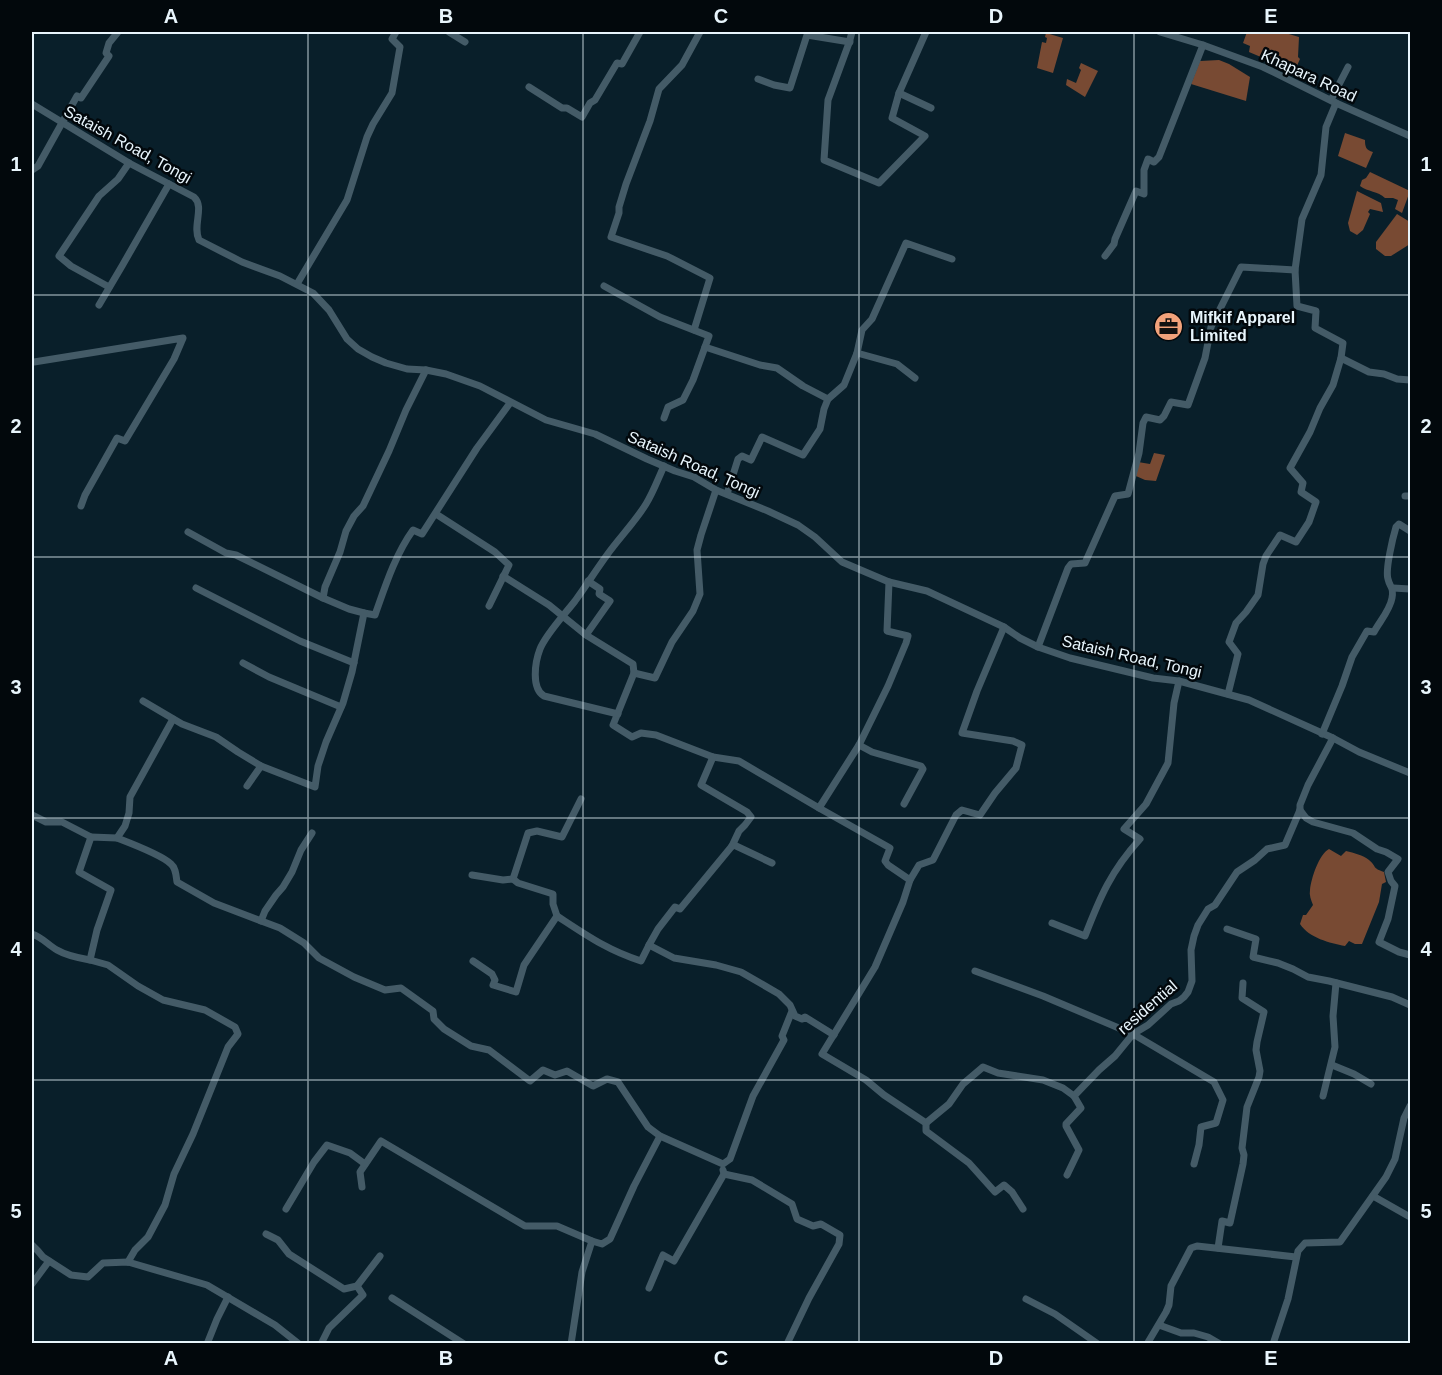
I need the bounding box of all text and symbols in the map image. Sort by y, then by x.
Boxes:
text: A [164,5,178,27]
text: B [439,5,453,27]
text: C [714,5,728,27]
text: D [989,5,1003,27]
text: E [1264,5,1278,27]
street label: Khapara Road [1258,46,1359,105]
street label: Sataish Road, Tongi [61,102,194,187]
text: 1 [10,153,22,175]
text: 1 [1420,153,1432,175]
place label: Mifkif Apparel Limited [1190,309,1295,344]
office icon: Mifkif Apparel Limited [1153,310,1185,342]
text: 2 [10,415,22,437]
text: 2 [1420,415,1432,437]
street label: Sataish Road, Tongi [625,428,763,501]
street label: Sataish Road, Tongi [1060,632,1203,681]
text: 3 [10,676,22,698]
text: 3 [1420,676,1432,698]
text: 4 [10,938,22,960]
text: 4 [1420,938,1432,960]
street label: residential [1114,977,1180,1038]
text: 5 [10,1200,22,1222]
text: 5 [1420,1200,1432,1222]
text: A [164,1347,178,1369]
text: B [439,1347,453,1369]
text: C [714,1347,728,1369]
text: D [989,1347,1003,1369]
text: E [1264,1347,1278,1369]

